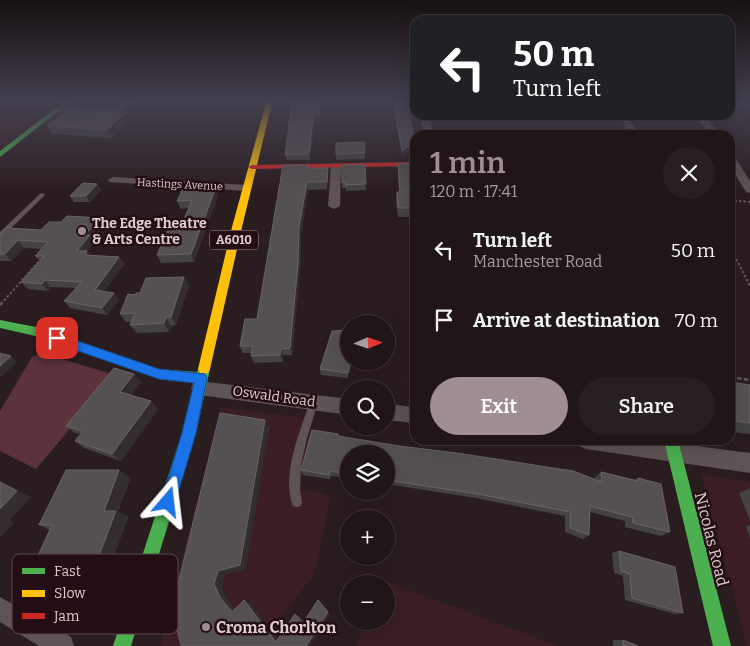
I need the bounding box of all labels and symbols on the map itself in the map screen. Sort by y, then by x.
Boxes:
street label: Hastings Avenue [137,176,223,193]
place label: The Edge Theatre & Arts Centre [92,215,207,248]
marker: The Edge Theatre & Arts Centre [76,225,88,237]
road number: A6010 [210,230,258,250]
north arrow [340,315,395,370]
pin [36,317,78,359]
street label: Oswald Road [231,382,316,411]
position arrow [141,475,193,527]
street label: Nicolas Road [691,490,732,589]
legend [12,554,178,634]
text: Fast [54,563,81,580]
text: Slow [54,585,86,602]
text: Jam [53,608,80,625]
place label: Croma Chorlton [216,618,337,637]
marker: Croma Chorlton [200,621,212,633]

